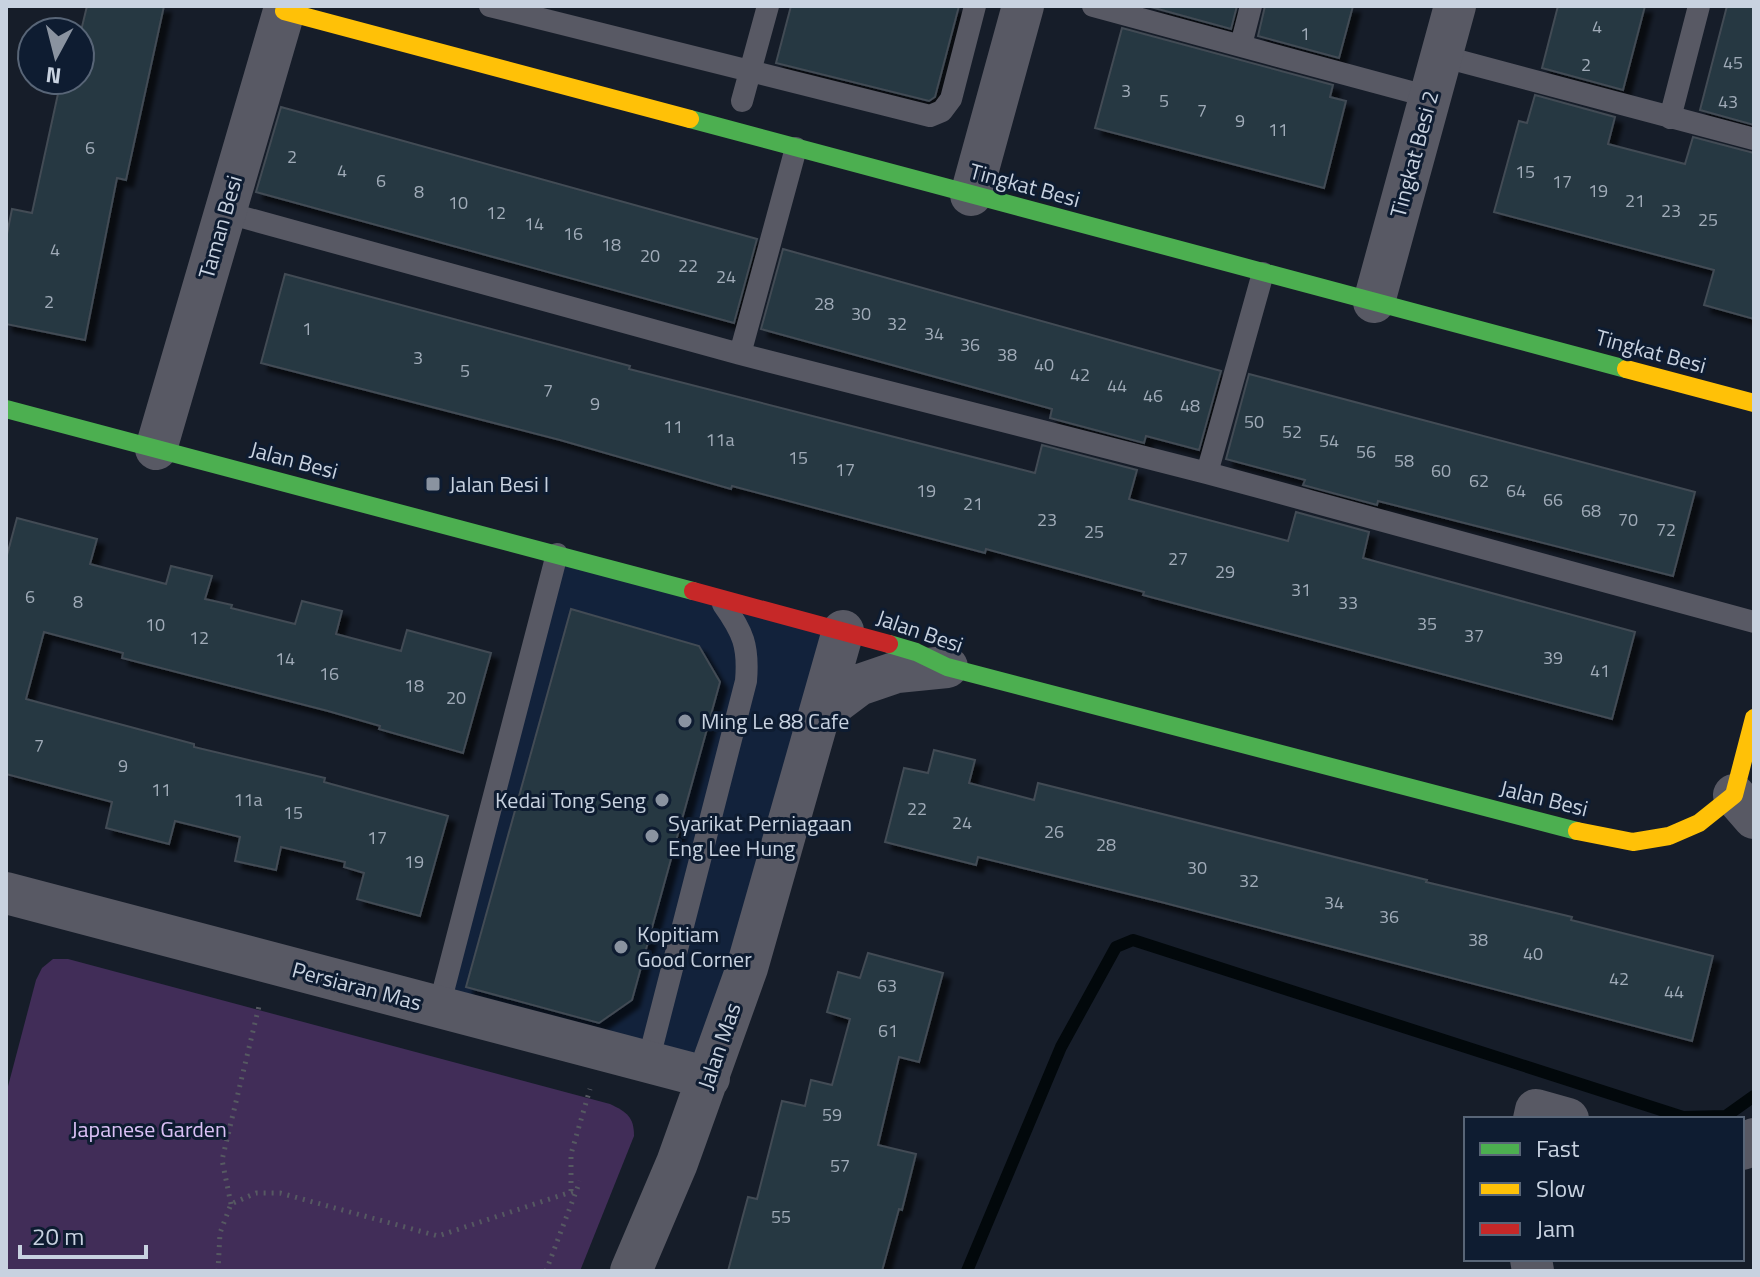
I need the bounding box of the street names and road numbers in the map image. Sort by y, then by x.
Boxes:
street label: Tingkat Besi 2 [1381,87,1447,221]
street label: Tingkat Besi [966,154,1084,216]
street label: Taman Besi [189,171,251,283]
street label: Tingkat Besi [1592,320,1710,382]
street label: Jalan Besi [246,432,342,488]
street label: Jalan Besi [872,600,968,662]
street label: Jalan Besi [1496,771,1592,825]
street label: Persiaran Mas [288,952,426,1020]
street label: Jalan Mas [688,998,750,1094]

